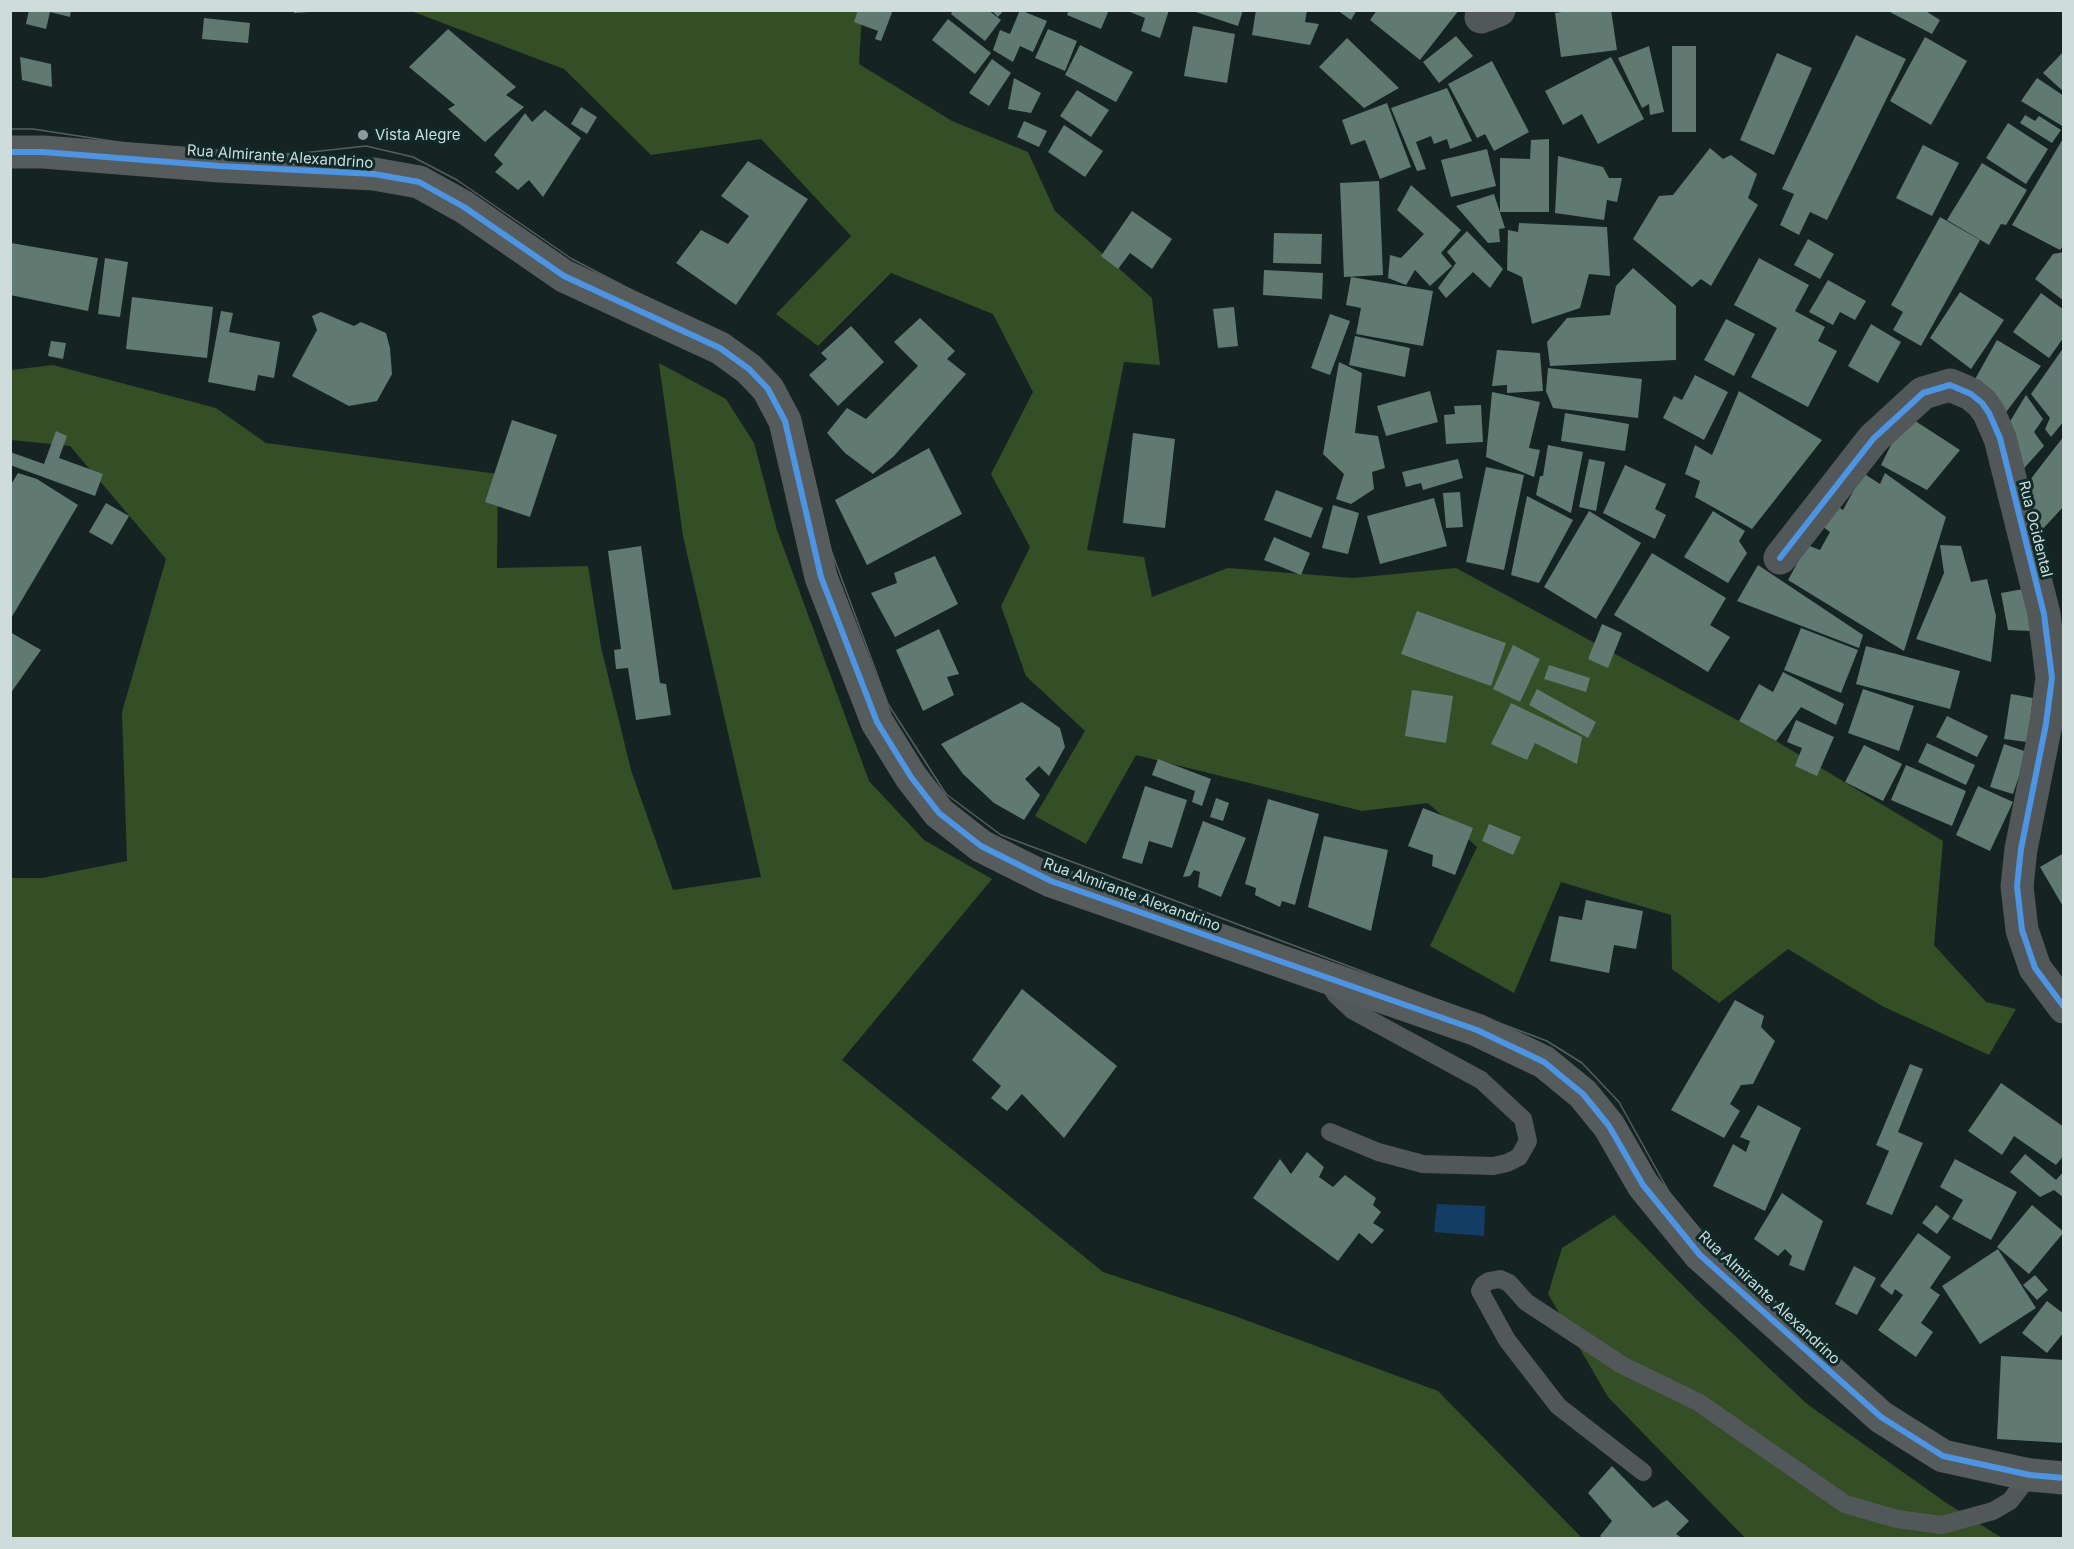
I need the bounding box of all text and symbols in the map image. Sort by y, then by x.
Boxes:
place label: Vista Alegre [375,126,461,144]
marker: Vista Alegre [356,128,370,142]
street label: Rua Almirante Alexandrino [186,141,374,173]
street label: Rua Ocidental [2014,479,2056,579]
street label: Rua Almirante Alexandrino [1041,855,1223,935]
street label: Rua Almirante Alexandrino [1694,1228,1844,1368]

